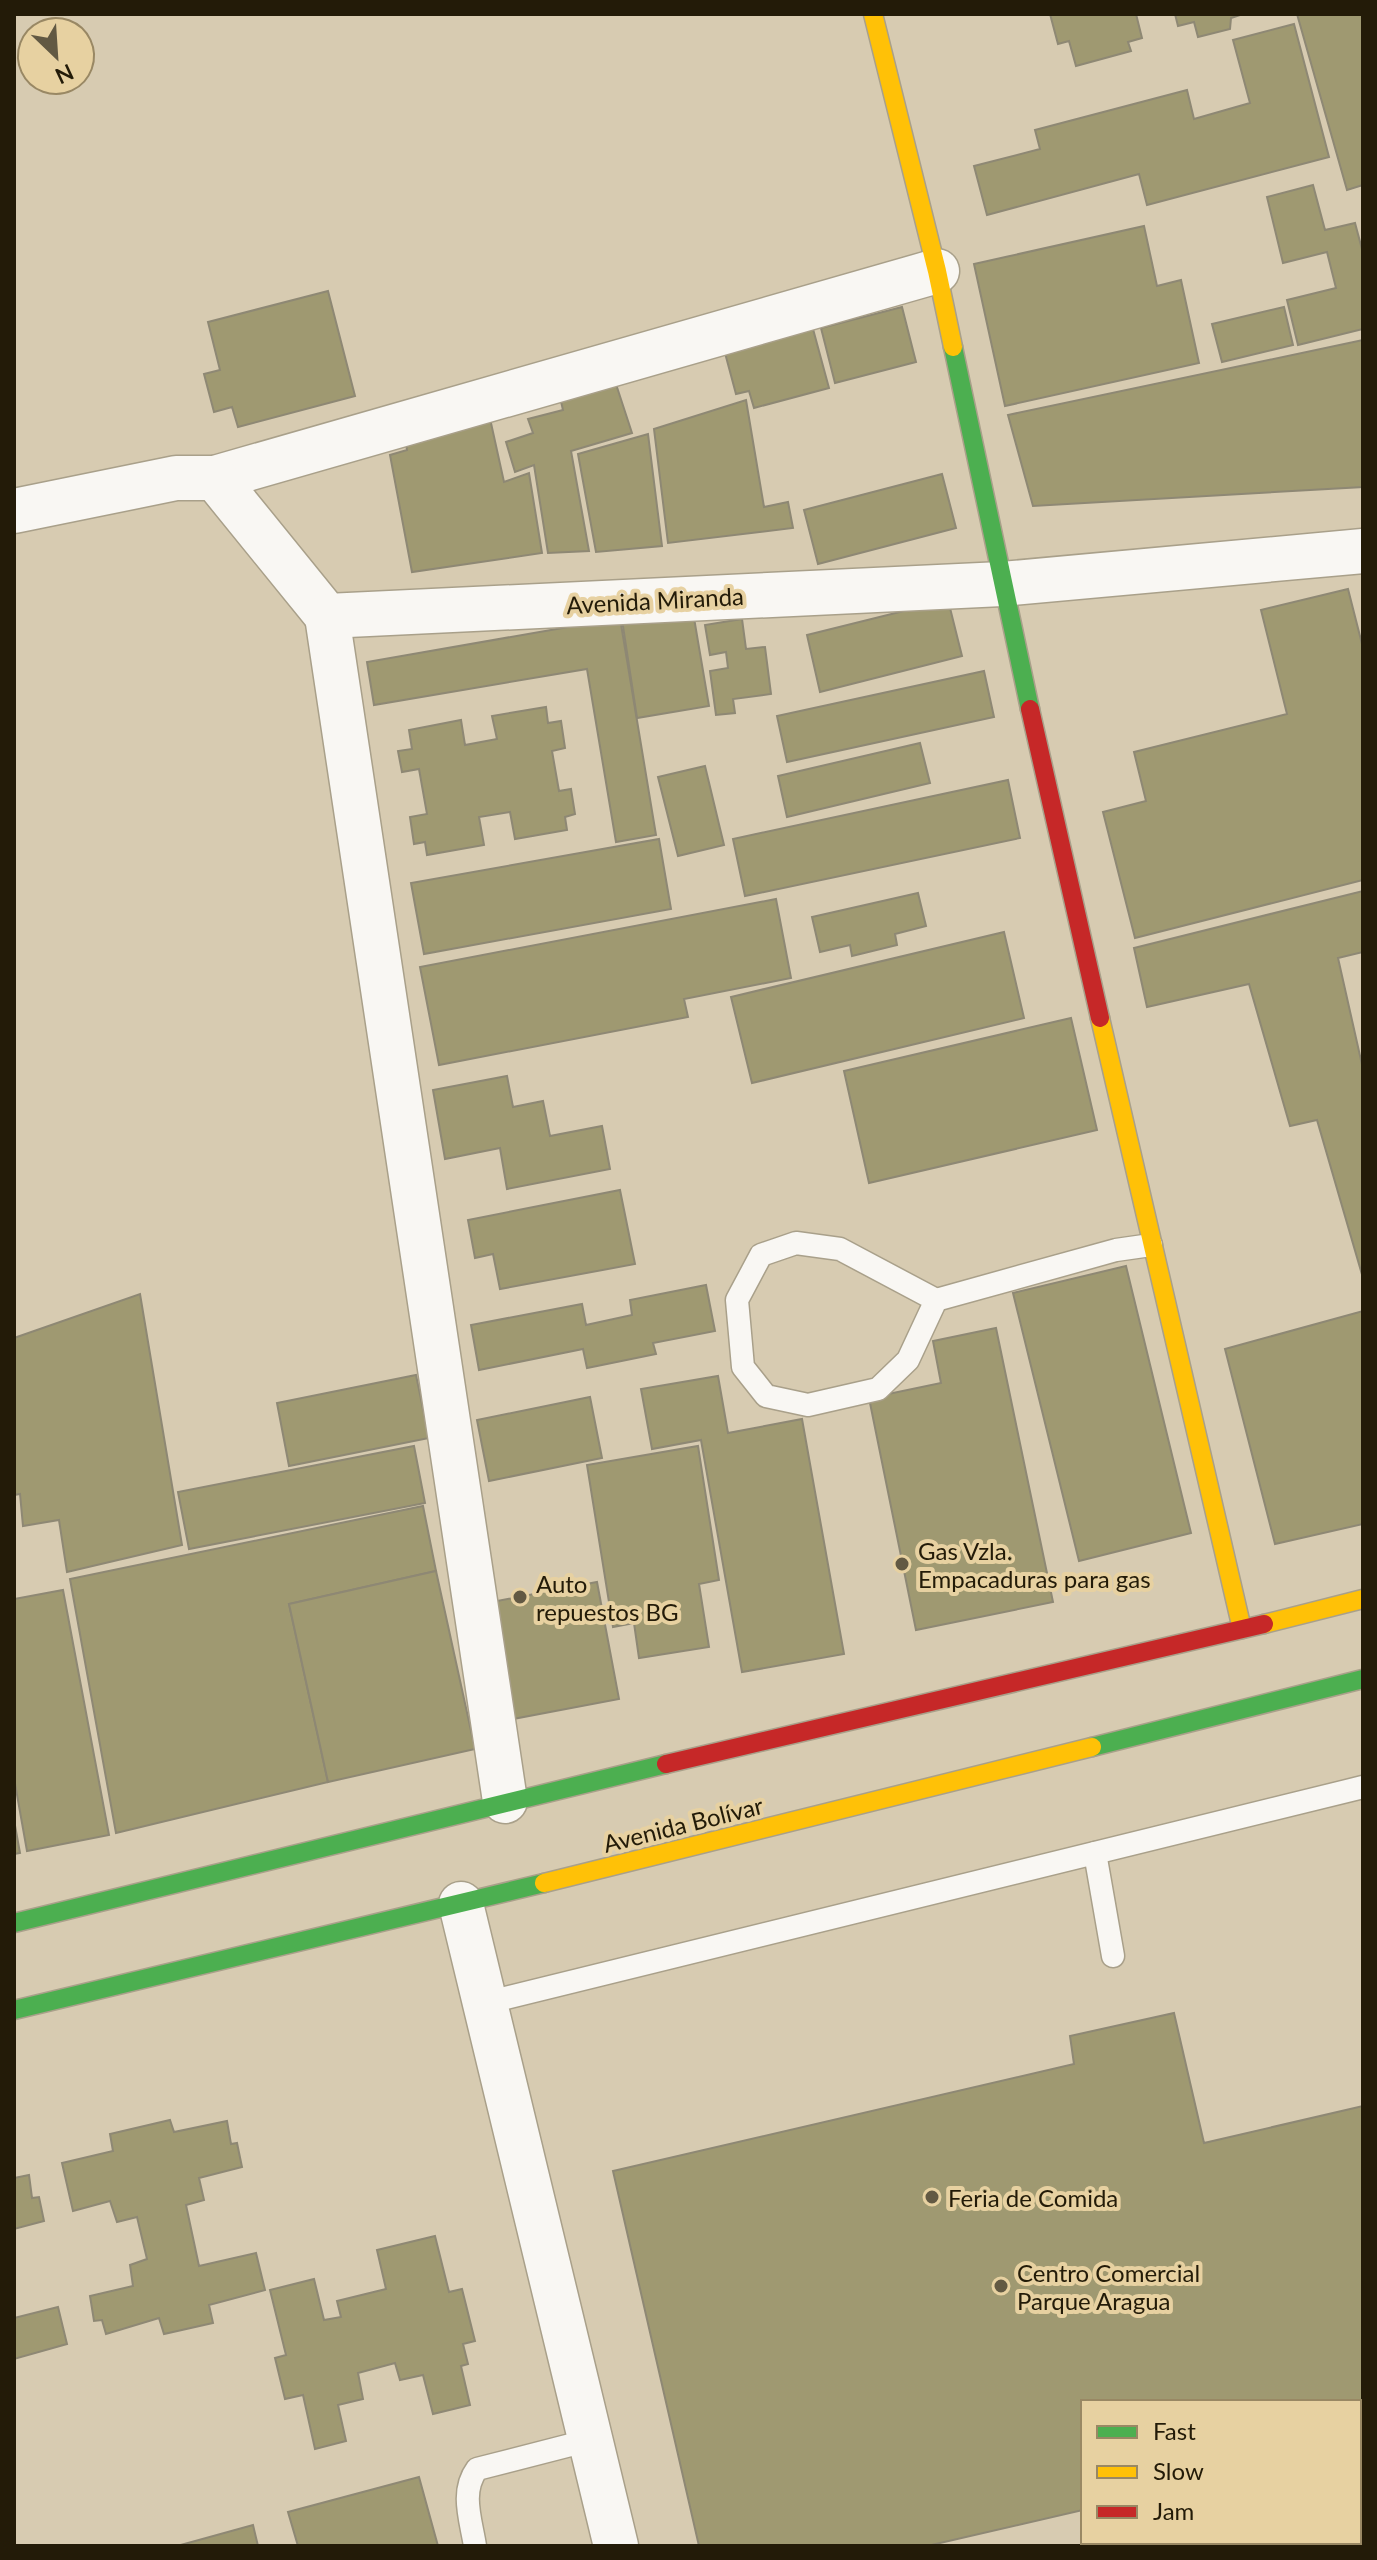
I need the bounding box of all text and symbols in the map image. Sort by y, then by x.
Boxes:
north arrow [16,16,96,96]
text: N [51,59,78,90]
street label: Avenida Miranda [565,581,745,619]
place label: Gas Vzla. Empacaduras para gas [918,1536,1151,1593]
marker: Gas Vzla. Empacaduras para gas [893,1555,911,1573]
place label: Auto repuestos BG [536,1569,679,1626]
marker: Auto repuestos BG [511,1588,529,1606]
street label: Avenida Bolívar [600,1790,766,1858]
place label: Feria de Comida [948,2183,1118,2212]
marker: Feria de Comida [923,2188,941,2206]
place label: Centro Comercial Parque Aragua [1017,2258,1200,2315]
marker: Centro Comercial Parque Aragua [992,2277,1010,2295]
legend [1081,2400,1361,2544]
text: Fast [1153,2416,1196,2445]
text: Slow [1153,2456,1204,2485]
text: Jam [1153,2496,1194,2525]

